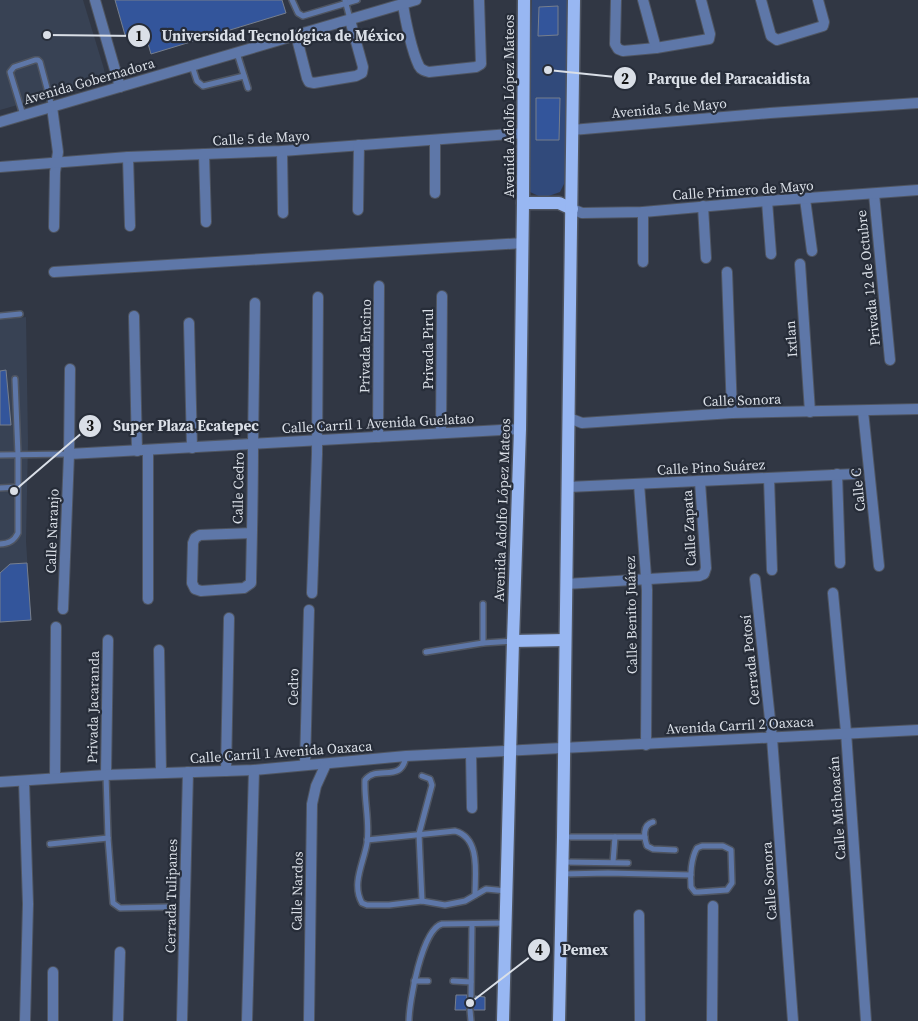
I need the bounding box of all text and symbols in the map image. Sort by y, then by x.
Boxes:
street label: Avenida Adolfo López Mateos [499,14,519,198]
callout: Universidad Tecnológica de México [126,21,414,51]
text: 1 [135,25,143,46]
text: Universidad Tecnológica de México [161,25,405,46]
street label: Avenida Gobernadora [21,52,158,109]
callout: Parque del Paracaidista [612,63,820,93]
text: 2 [621,68,629,89]
text: Parque del Paracaidista [648,68,811,89]
street label: Avenida 5 de Mayo [610,93,728,123]
street label: Calle 5 de Mayo [212,125,310,151]
street label: Calle Primero de Mayo [672,175,815,205]
street label: Privada 12 de Octubre [851,209,885,347]
street label: Privada Encino [354,298,376,393]
street label: Privada Pirul [418,309,438,389]
street label: Ixtlan [780,319,802,358]
street label: Calle Sonora [702,389,783,411]
street label: Calle Carril 1 Avenida Guelatao [281,408,475,438]
callout: Super Plaza Ecatepec [78,411,269,441]
text: 3 [86,415,94,436]
text: Super Plaza Ecatepec [113,415,259,436]
street label: Avenida Adolfo López Mateos [489,418,515,602]
street label: Calle Cedro [227,451,249,524]
street label: Calle Pino Suárez [656,454,766,480]
street label: Calle C [846,467,870,513]
street label: Calle Naranjo [41,488,63,574]
street label: Calle Zapata [677,489,701,567]
street label: Calle Benito Juárez [620,555,642,674]
street label: Cerrada Potosí [735,614,765,706]
street label: Privada Jacaranda [82,650,104,763]
street label: Cedro [283,668,303,706]
street label: Avenida Carril 2 Oaxaca [666,711,815,739]
street label: Calle Carril 1 Avenida Oaxaca [189,736,374,768]
street label: Calle Michoacán [823,755,851,860]
street label: Cerrada Tulipanes [160,839,182,953]
street label: Calle Sonora [756,840,782,921]
street label: Calle Nardos [286,851,308,931]
callout: Pemex [526,935,618,965]
text: 4 [535,939,543,960]
text: Pemex [562,939,609,960]

